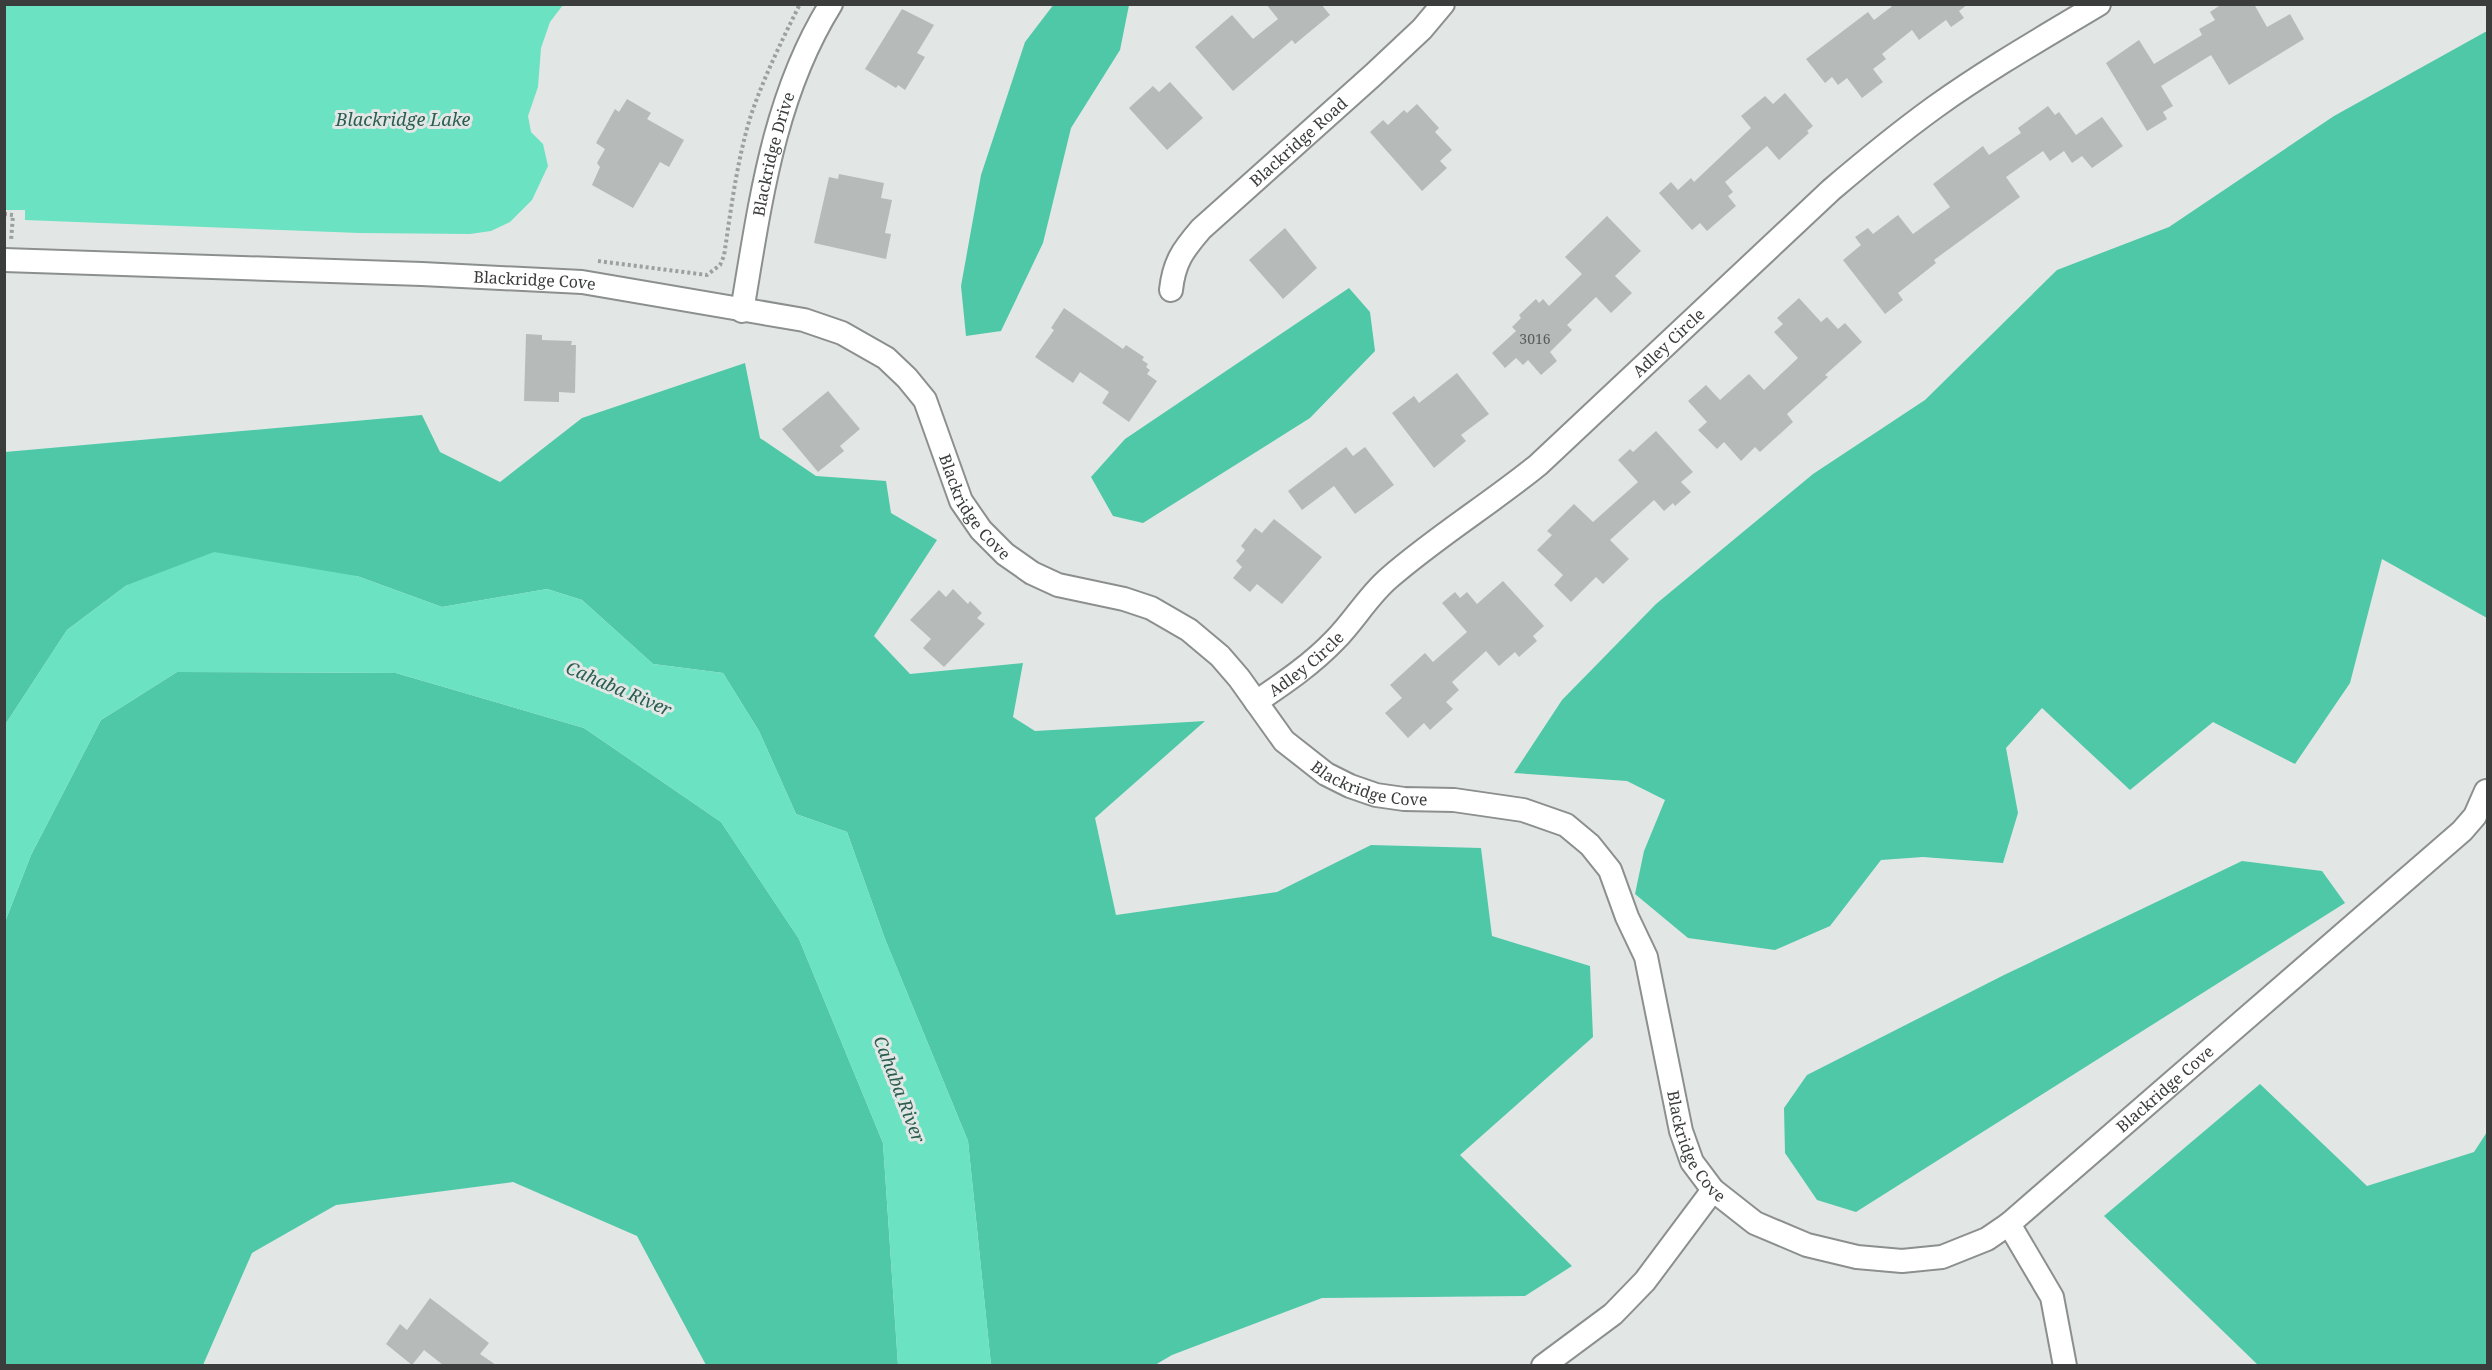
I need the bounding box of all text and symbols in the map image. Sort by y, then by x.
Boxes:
street label: Blackridge Drive [747,89,800,218]
street label: Blackridge Road [1245,92,1352,191]
water label: Blackridge Lake [335,107,471,131]
street label: Blackridge Cove [473,266,597,295]
street label: Adley Circle [1628,303,1709,382]
house number: 3016 [1519,329,1551,348]
street label: Blackridge Cove [934,451,1016,565]
street label: Adley Circle [1264,627,1349,701]
water label: Cahaba River [563,655,676,721]
street label: Blackridge Cove [1306,755,1428,810]
water label: Cahaba River [869,1032,932,1146]
street label: Blackridge Cove [2111,1040,2218,1137]
street label: Blackridge Cove [1662,1088,1730,1207]

